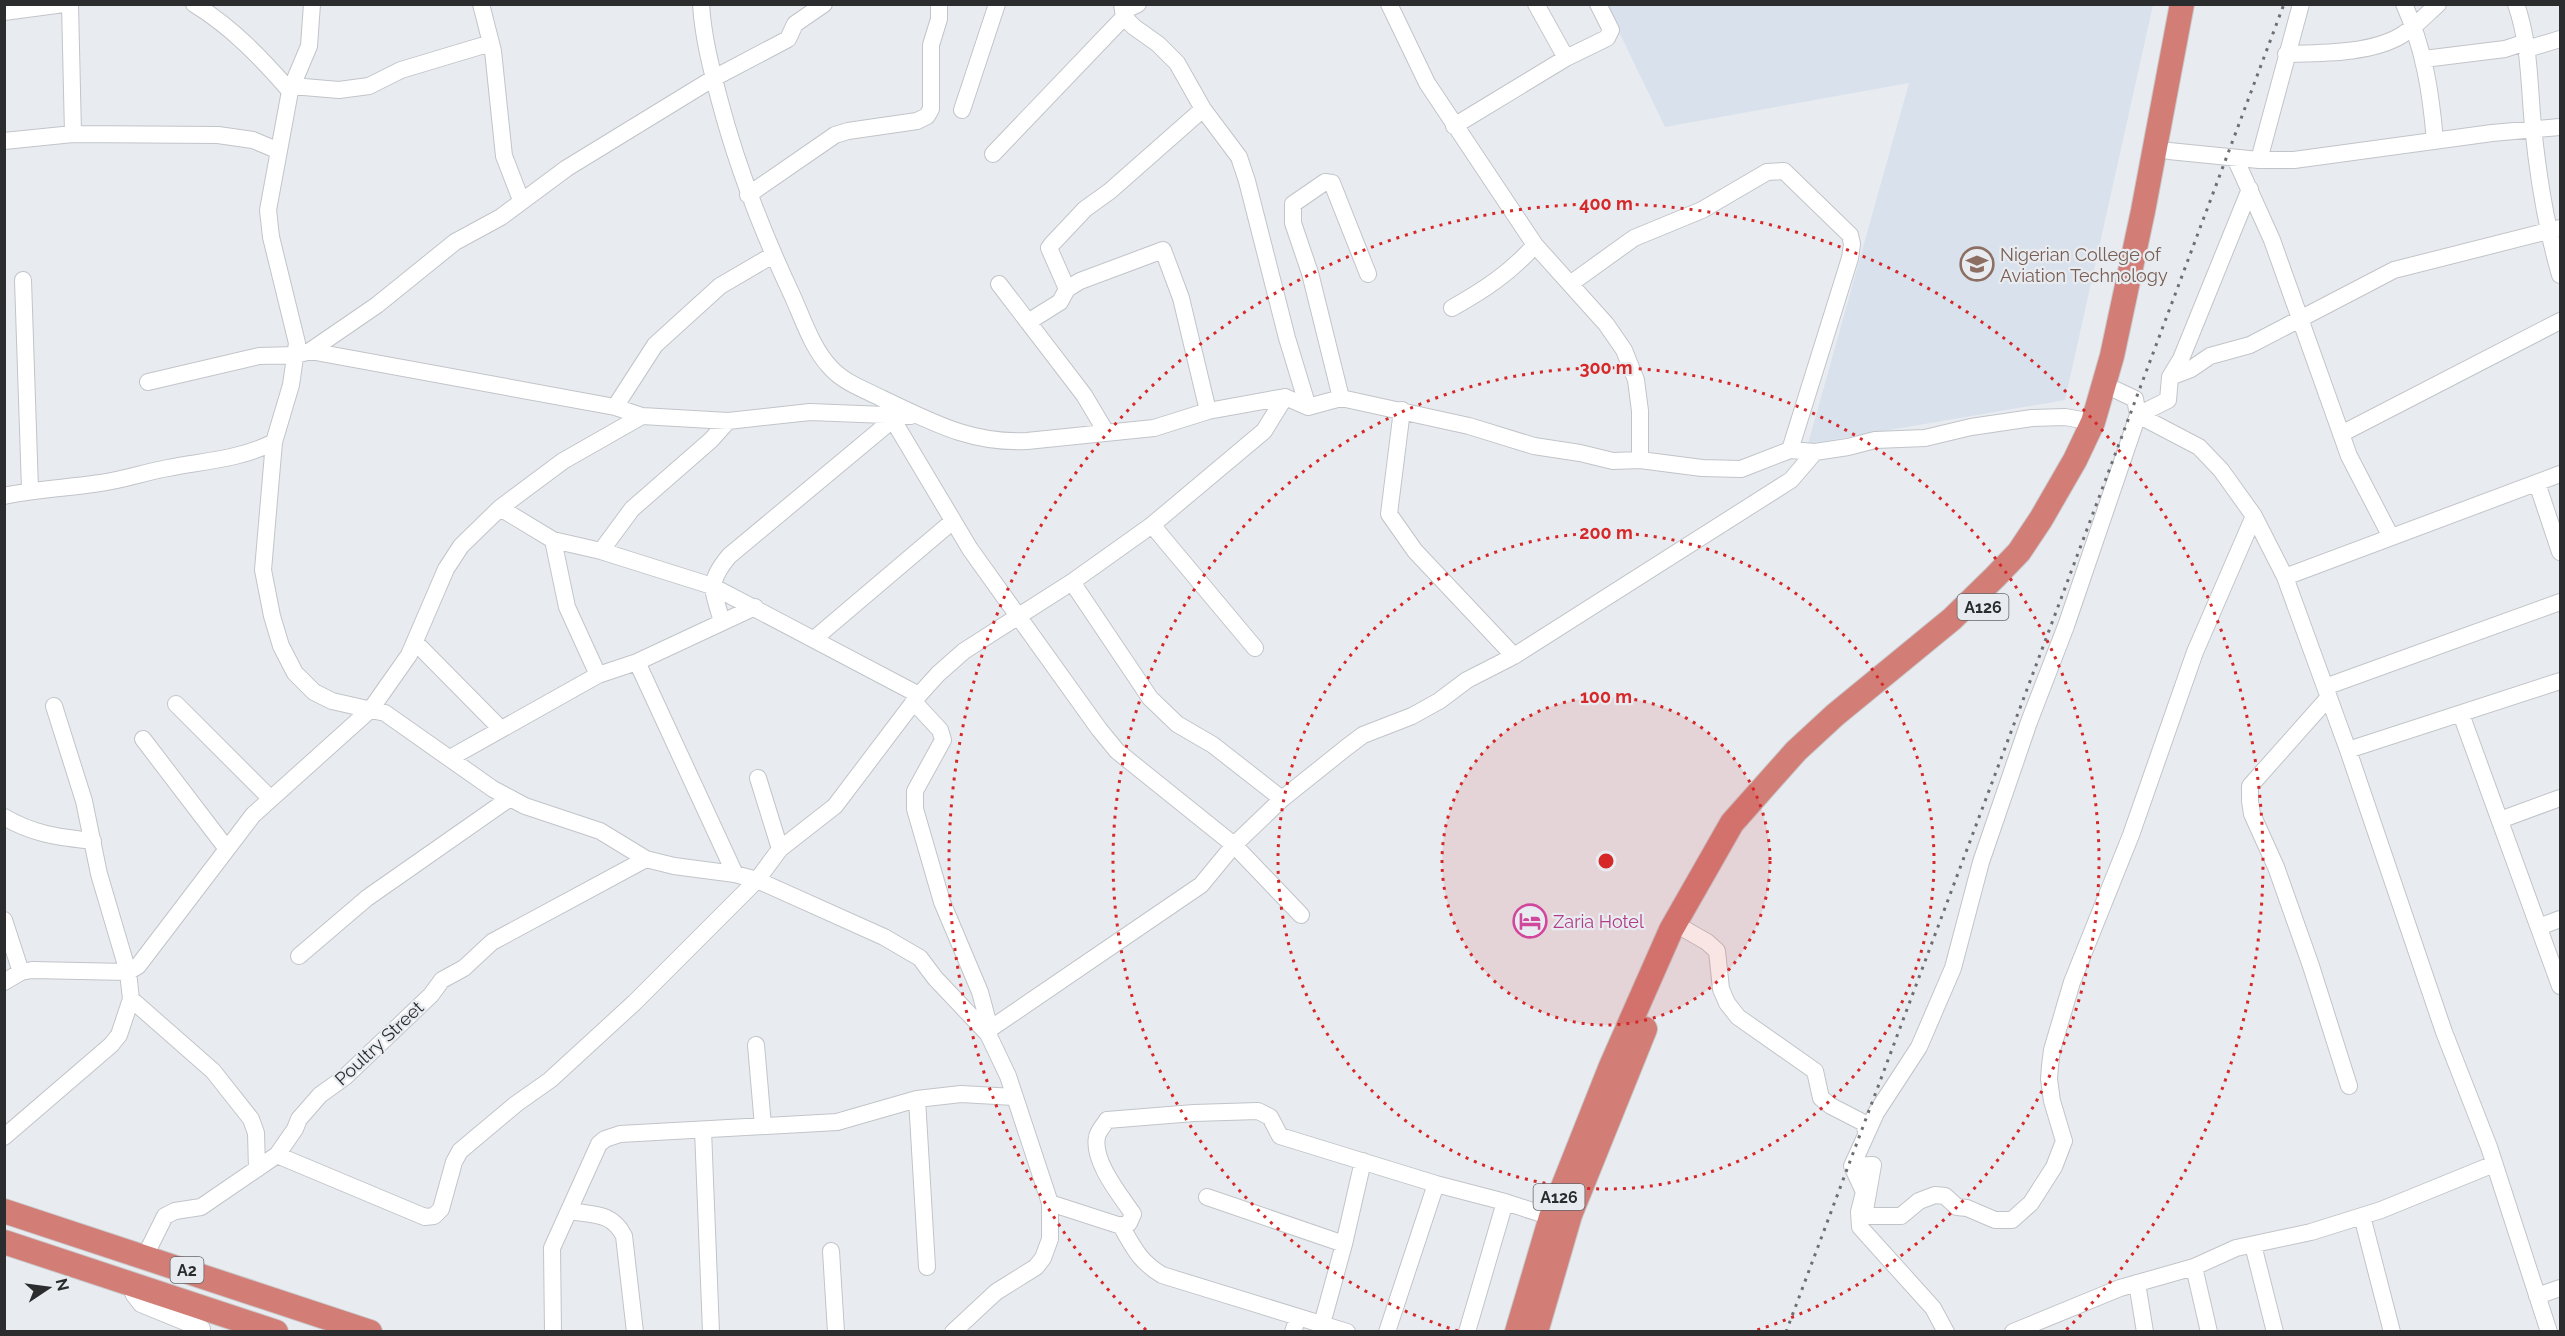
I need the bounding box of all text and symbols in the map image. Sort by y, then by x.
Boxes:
text: 400 m [1579,193,1633,214]
place label: Nigerian College of Aviation Technology [2000,244,2168,286]
school or university icon: Nigerian College of Aviation Technology [1959,246,1995,282]
text: 300 m [1579,357,1633,378]
text: 200 m [1579,522,1633,543]
road number: A126 [1958,594,2008,620]
text: 100 m [1580,686,1632,707]
centre of rings [1596,851,1616,871]
hotel icon: Zaria Hotel [1512,903,1548,939]
place label: Zaria Hotel [1553,911,1644,932]
street label: Poultry Street [330,997,428,1089]
road number: A126 [1534,1184,1584,1210]
road number: A2 [170,1257,204,1283]
north arrow [18,1258,78,1318]
text: N [51,1277,73,1293]

